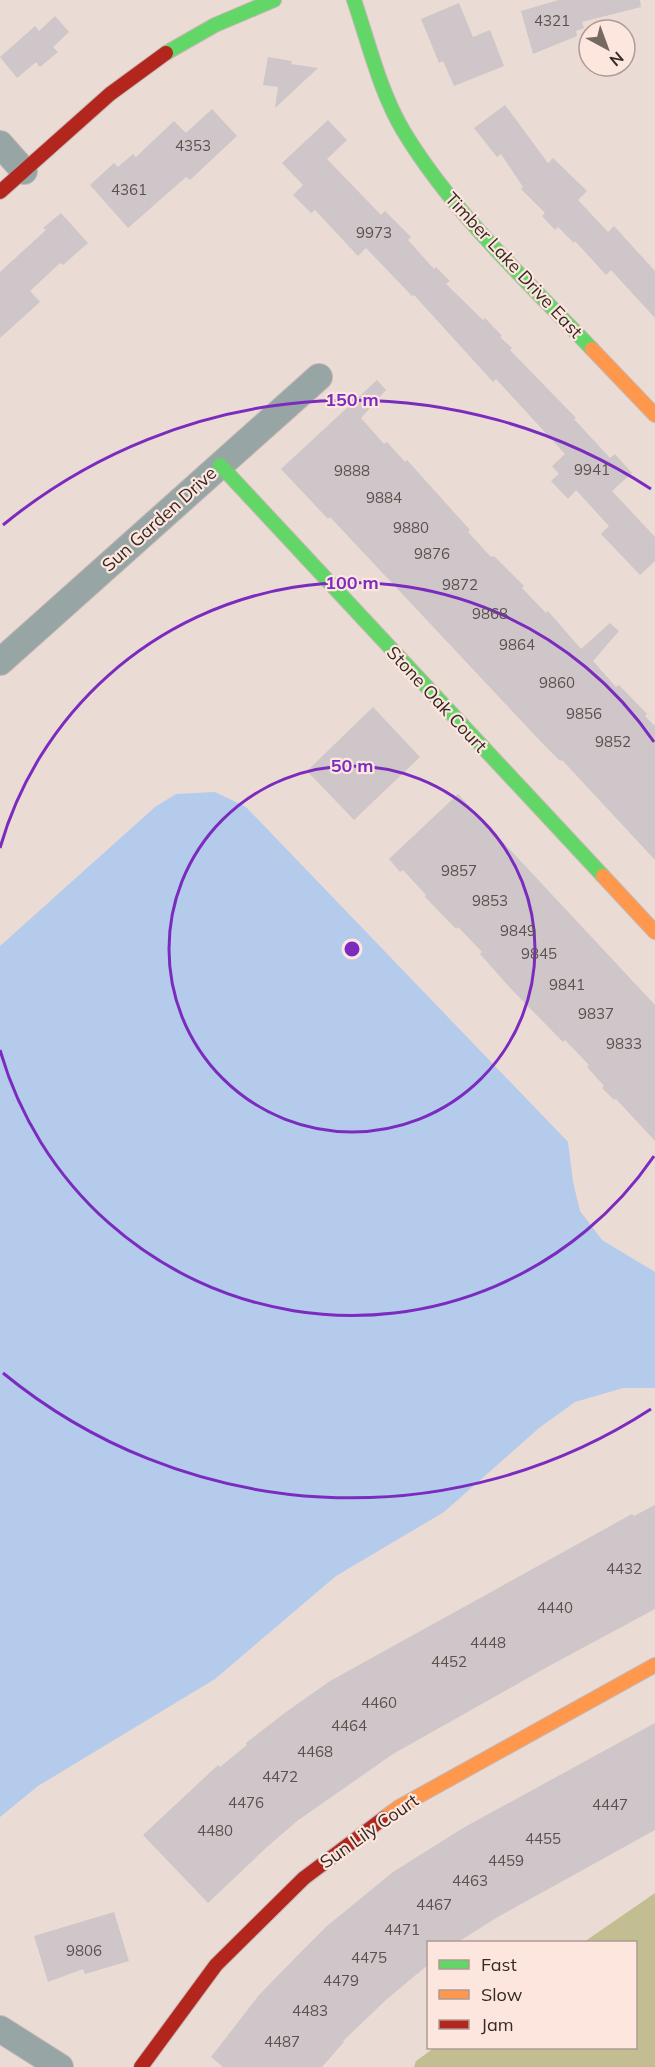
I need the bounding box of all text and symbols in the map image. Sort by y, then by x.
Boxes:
house number: 4321 [534,11,570,30]
north arrow [577,18,637,78]
text: N [606,48,628,71]
house number: 4353 [175,136,211,155]
house number: 4361 [111,180,147,199]
street label: Timber Lake Drive East [440,187,588,343]
house number: 9973 [356,223,392,242]
text: 150 m [325,388,379,411]
house number: 9941 [574,460,610,479]
street label: Sun Garden Drive [97,461,221,577]
house number: 9888 [334,461,370,480]
house number: 9884 [366,488,402,507]
house number: 9880 [393,518,429,537]
house number: 9876 [414,544,450,563]
text: 100 m [325,571,379,594]
house number: 9872 [442,575,478,594]
house number: 9868 [472,604,508,623]
house number: 9864 [499,635,535,654]
street label: Stone Oak Court [382,641,492,757]
house number: 9860 [539,673,575,692]
house number: 9856 [566,704,602,723]
house number: 9852 [595,732,631,751]
text: 50 m [331,754,373,777]
house number: 9857 [441,861,477,880]
house number: 9853 [472,891,508,910]
house number: 9849 [500,921,536,940]
centre of rings [342,939,362,959]
house number: 9845 [521,944,557,963]
house number: 9841 [549,975,585,994]
house number: 9837 [578,1004,614,1023]
house number: 9833 [606,1034,642,1053]
house number: 4432 [606,1559,642,1578]
house number: 4440 [537,1598,573,1617]
house number: 4448 [470,1633,506,1652]
house number: 4452 [431,1652,467,1671]
house number: 4460 [361,1693,397,1712]
house number: 4464 [331,1716,367,1735]
house number: 4468 [297,1742,333,1761]
house number: 4472 [262,1767,298,1786]
street label: Sun Lily Court [315,1789,423,1873]
house number: 4476 [228,1793,264,1812]
house number: 4447 [592,1795,628,1814]
house number: 4480 [197,1821,233,1840]
house number: 4455 [525,1829,561,1848]
house number: 4459 [488,1851,524,1870]
house number: 4463 [452,1871,488,1890]
house number: 4467 [416,1895,452,1914]
house number: 4471 [384,1920,420,1939]
house number: 9806 [66,1941,102,1960]
legend [427,1941,637,2049]
house number: 4475 [351,1948,387,1967]
text: Fast [481,1953,517,1976]
house number: 4479 [323,1971,359,1990]
text: Slow [481,1983,523,2006]
house number: 4483 [292,2001,328,2020]
text: Jam [481,2013,514,2036]
house number: 4487 [264,2032,300,2051]

